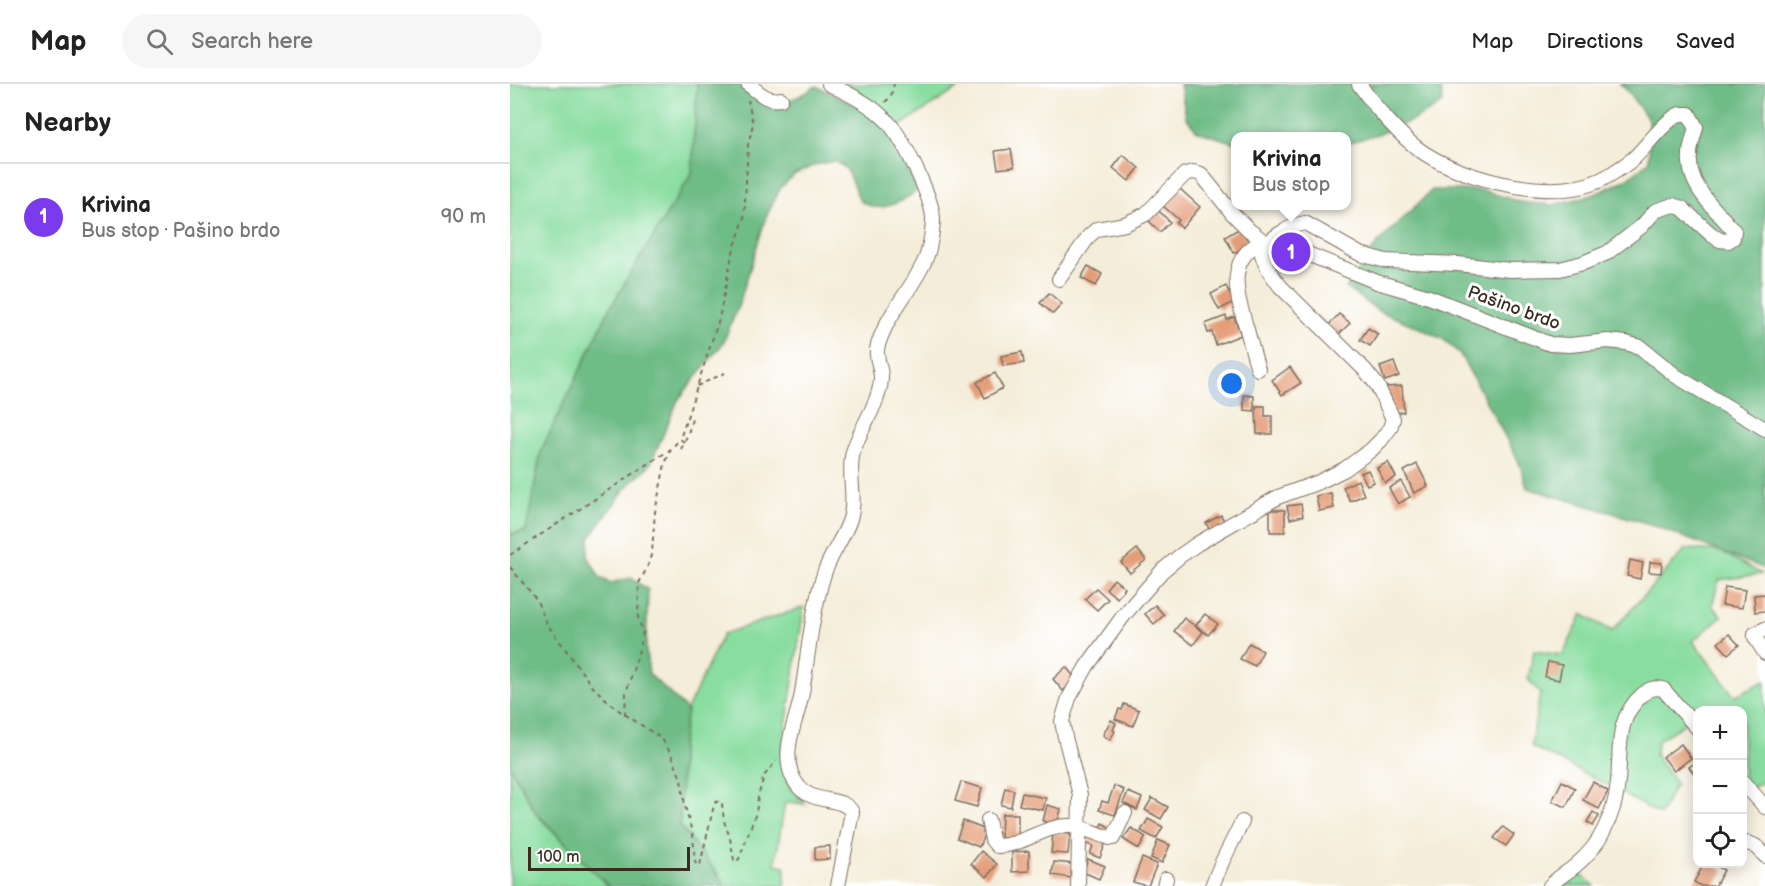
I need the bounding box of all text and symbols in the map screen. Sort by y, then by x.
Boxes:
search box [122,14,542,68]
text: Map [30,25,86,58]
icon: search [143,25,176,58]
text: Search here [191,28,313,55]
text: Map [1471,29,1514,54]
text: Directions [1547,29,1643,54]
text: Saved [1676,29,1735,54]
text: Nearby [24,108,111,139]
popup [1231,132,1351,210]
text: Krivina [1252,146,1322,173]
text: Bus stop [1252,173,1330,197]
text: Krivina [81,192,151,219]
text: 1 [39,205,48,229]
text: 90 m [441,205,486,229]
text: Bus stop · Pašino brdo [81,219,280,243]
pin: 1 [1272,230,1310,274]
street label: Pašino brdo [1465,282,1563,334]
your location [1217,369,1246,398]
map controls [1693,706,1747,868]
button: + [1693,706,1747,760]
button: − [1693,760,1747,814]
button: locate [1693,814,1747,868]
scale bar [528,844,690,872]
text: 100 m [537,848,580,867]

